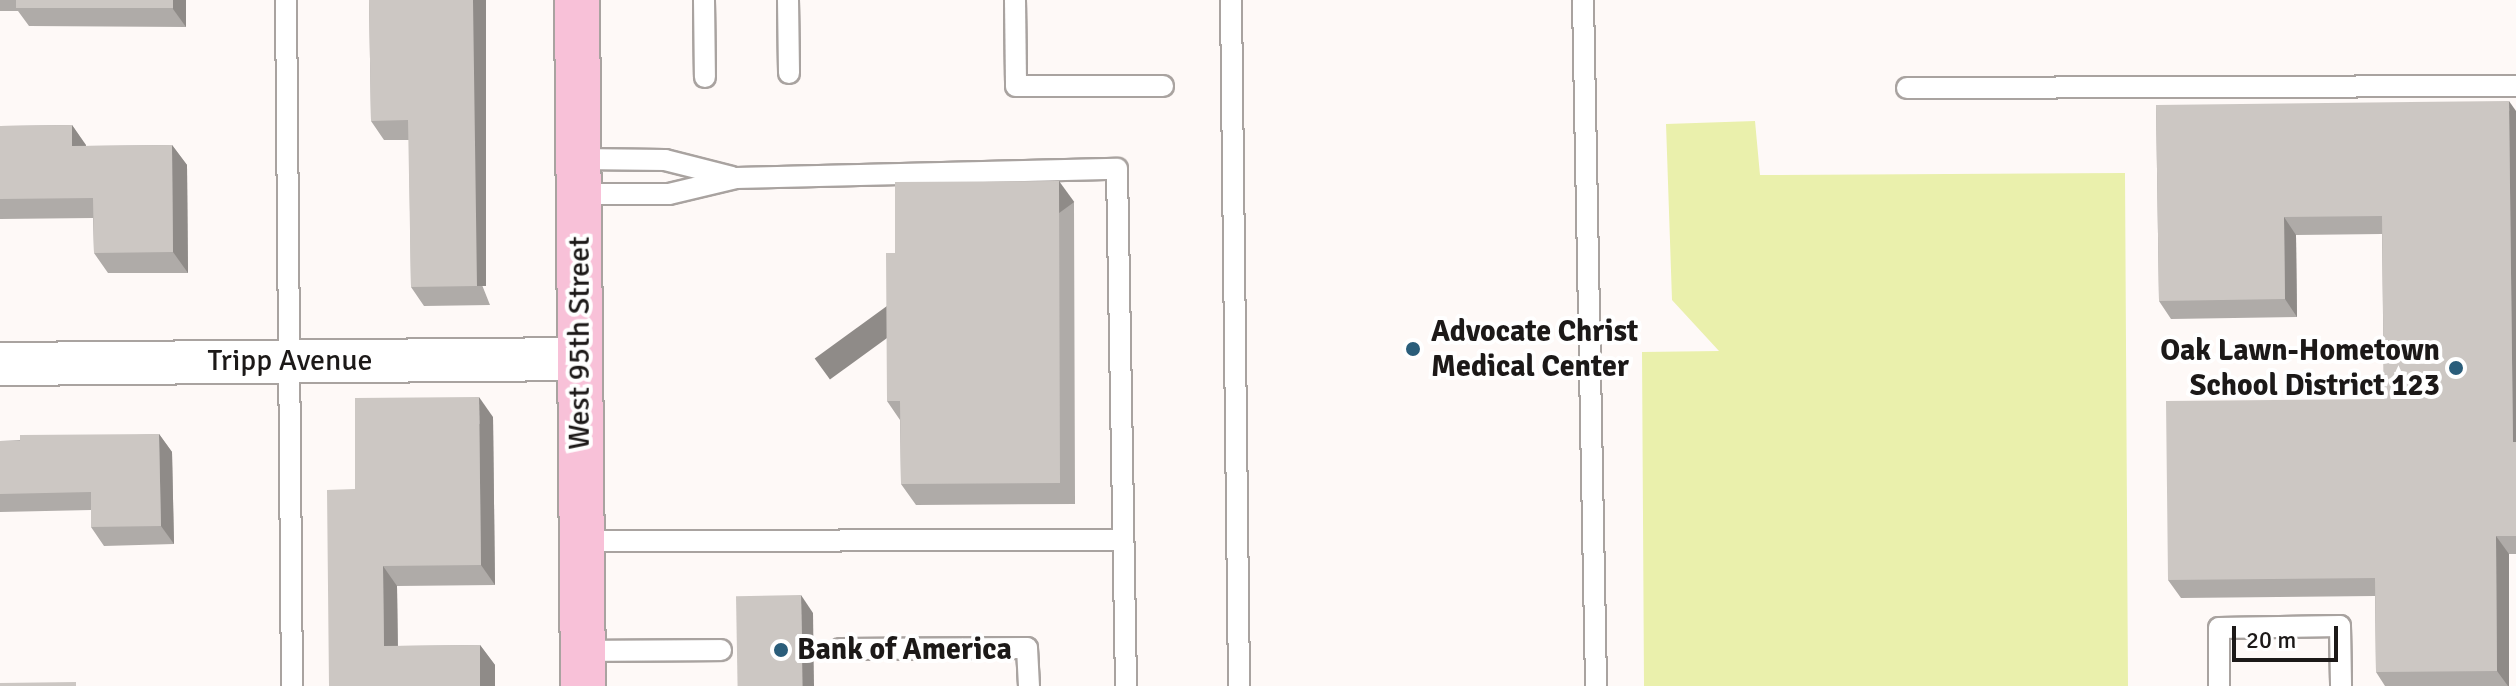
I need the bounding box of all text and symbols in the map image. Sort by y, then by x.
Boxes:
street label: West 95th Street [562,236,598,450]
place label: Advocate Christ Medical Center [1431,314,1638,384]
place label: Oak Lawn-Hometown School District 123 [2160,333,2440,404]
marker: Advocate Christ Medical Center [1402,338,1424,360]
street label: Tripp Avenue [207,343,373,379]
marker: Oak Lawn-Hometown School District 123 [2447,359,2465,377]
scale bar [2236,610,2342,660]
text: 20 m [2246,625,2296,655]
place label: Bank of America [797,632,1012,668]
marker: Bank of America [772,641,790,659]

